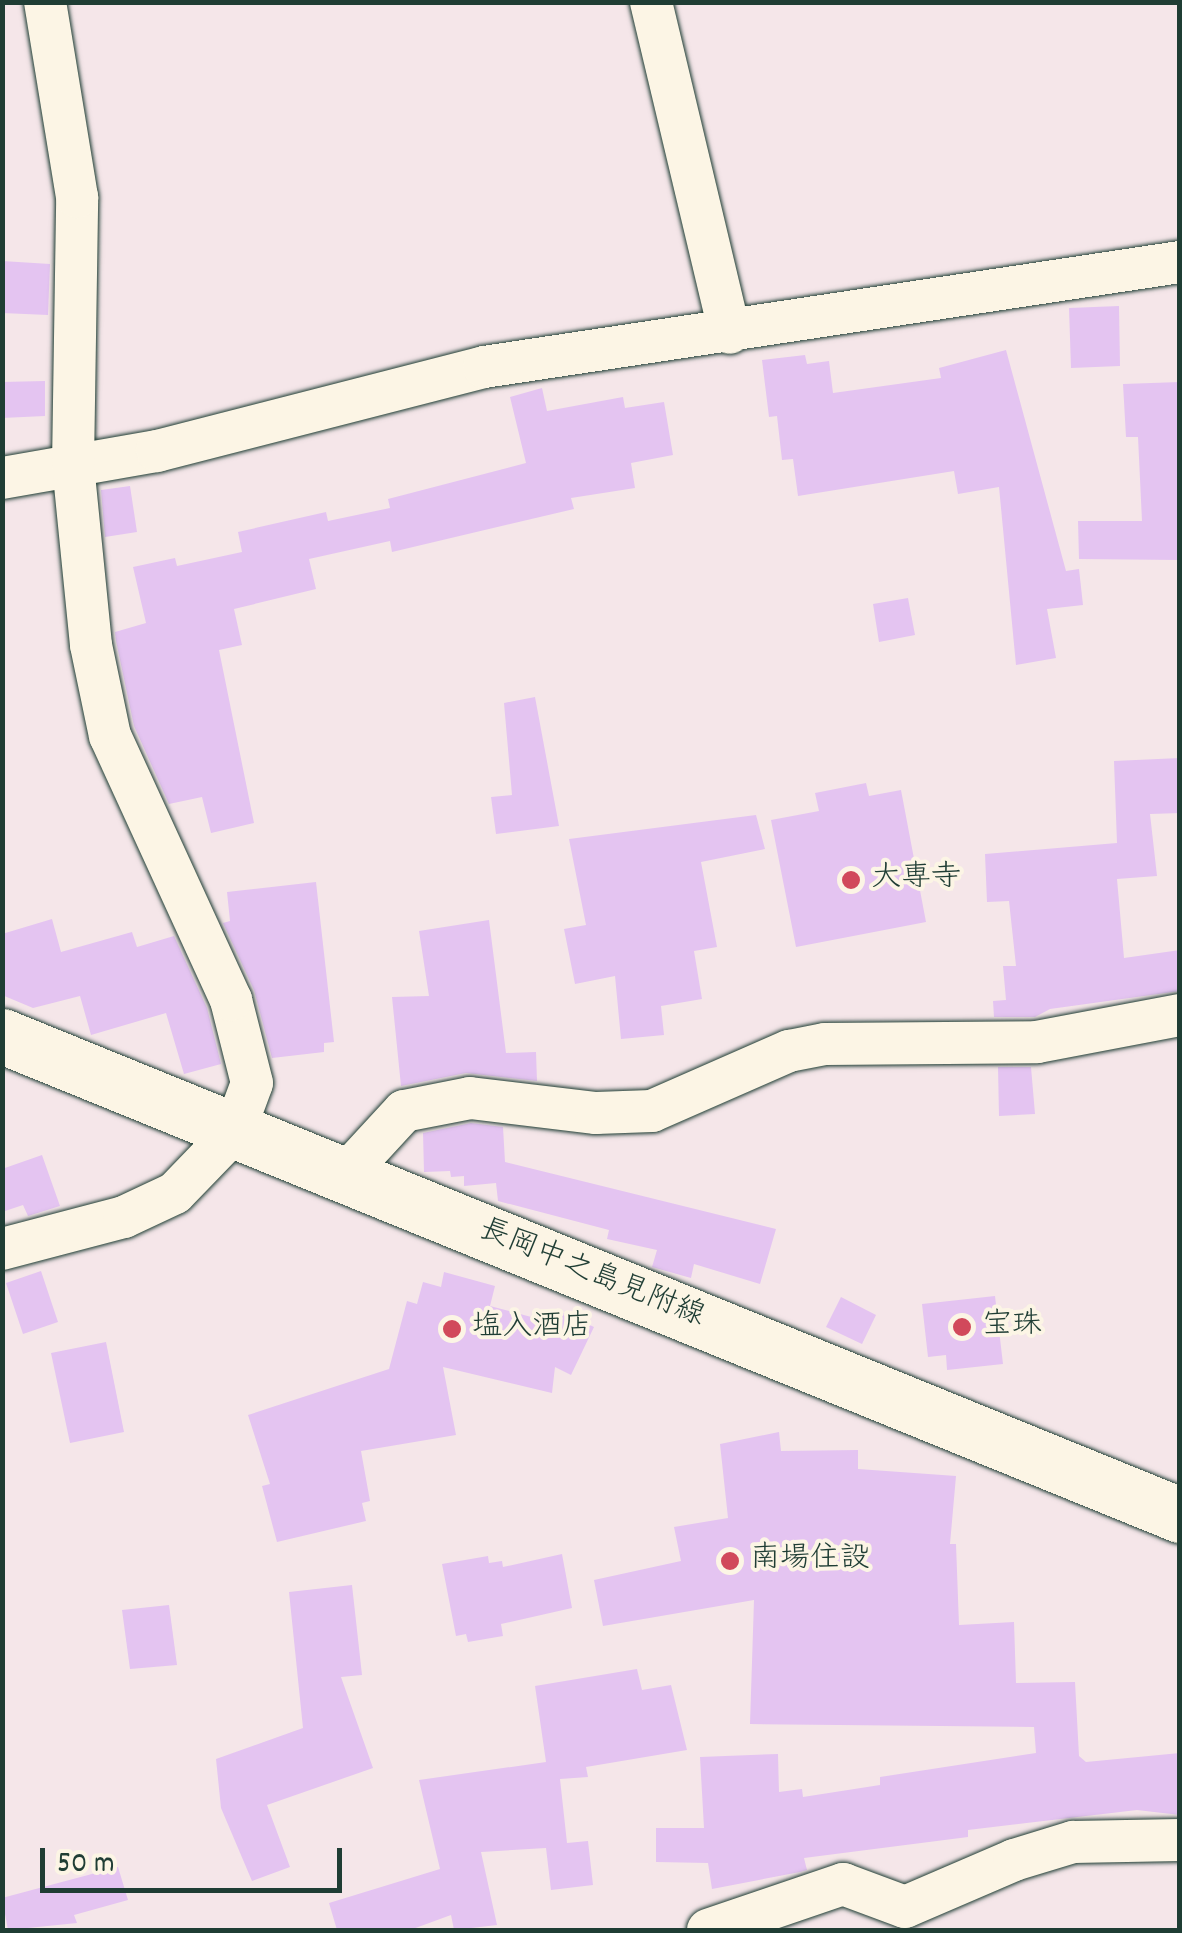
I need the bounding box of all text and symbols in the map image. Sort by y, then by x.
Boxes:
place label: 大専寺 [871,862,961,898]
marker: 大専寺 [840,869,862,891]
street label: 長岡中之島見附線 [473,1213,709,1337]
place label: 宝珠 [982,1309,1042,1345]
place label: 塩入酒店 [472,1311,592,1347]
marker: 宝珠 [951,1316,973,1338]
marker: 塩入酒店 [441,1318,463,1340]
place label: 南場住設 [750,1543,870,1579]
marker: 南場住設 [719,1550,741,1572]
scale bar [45,1828,348,1890]
text: 50 m [57,1844,115,1887]

